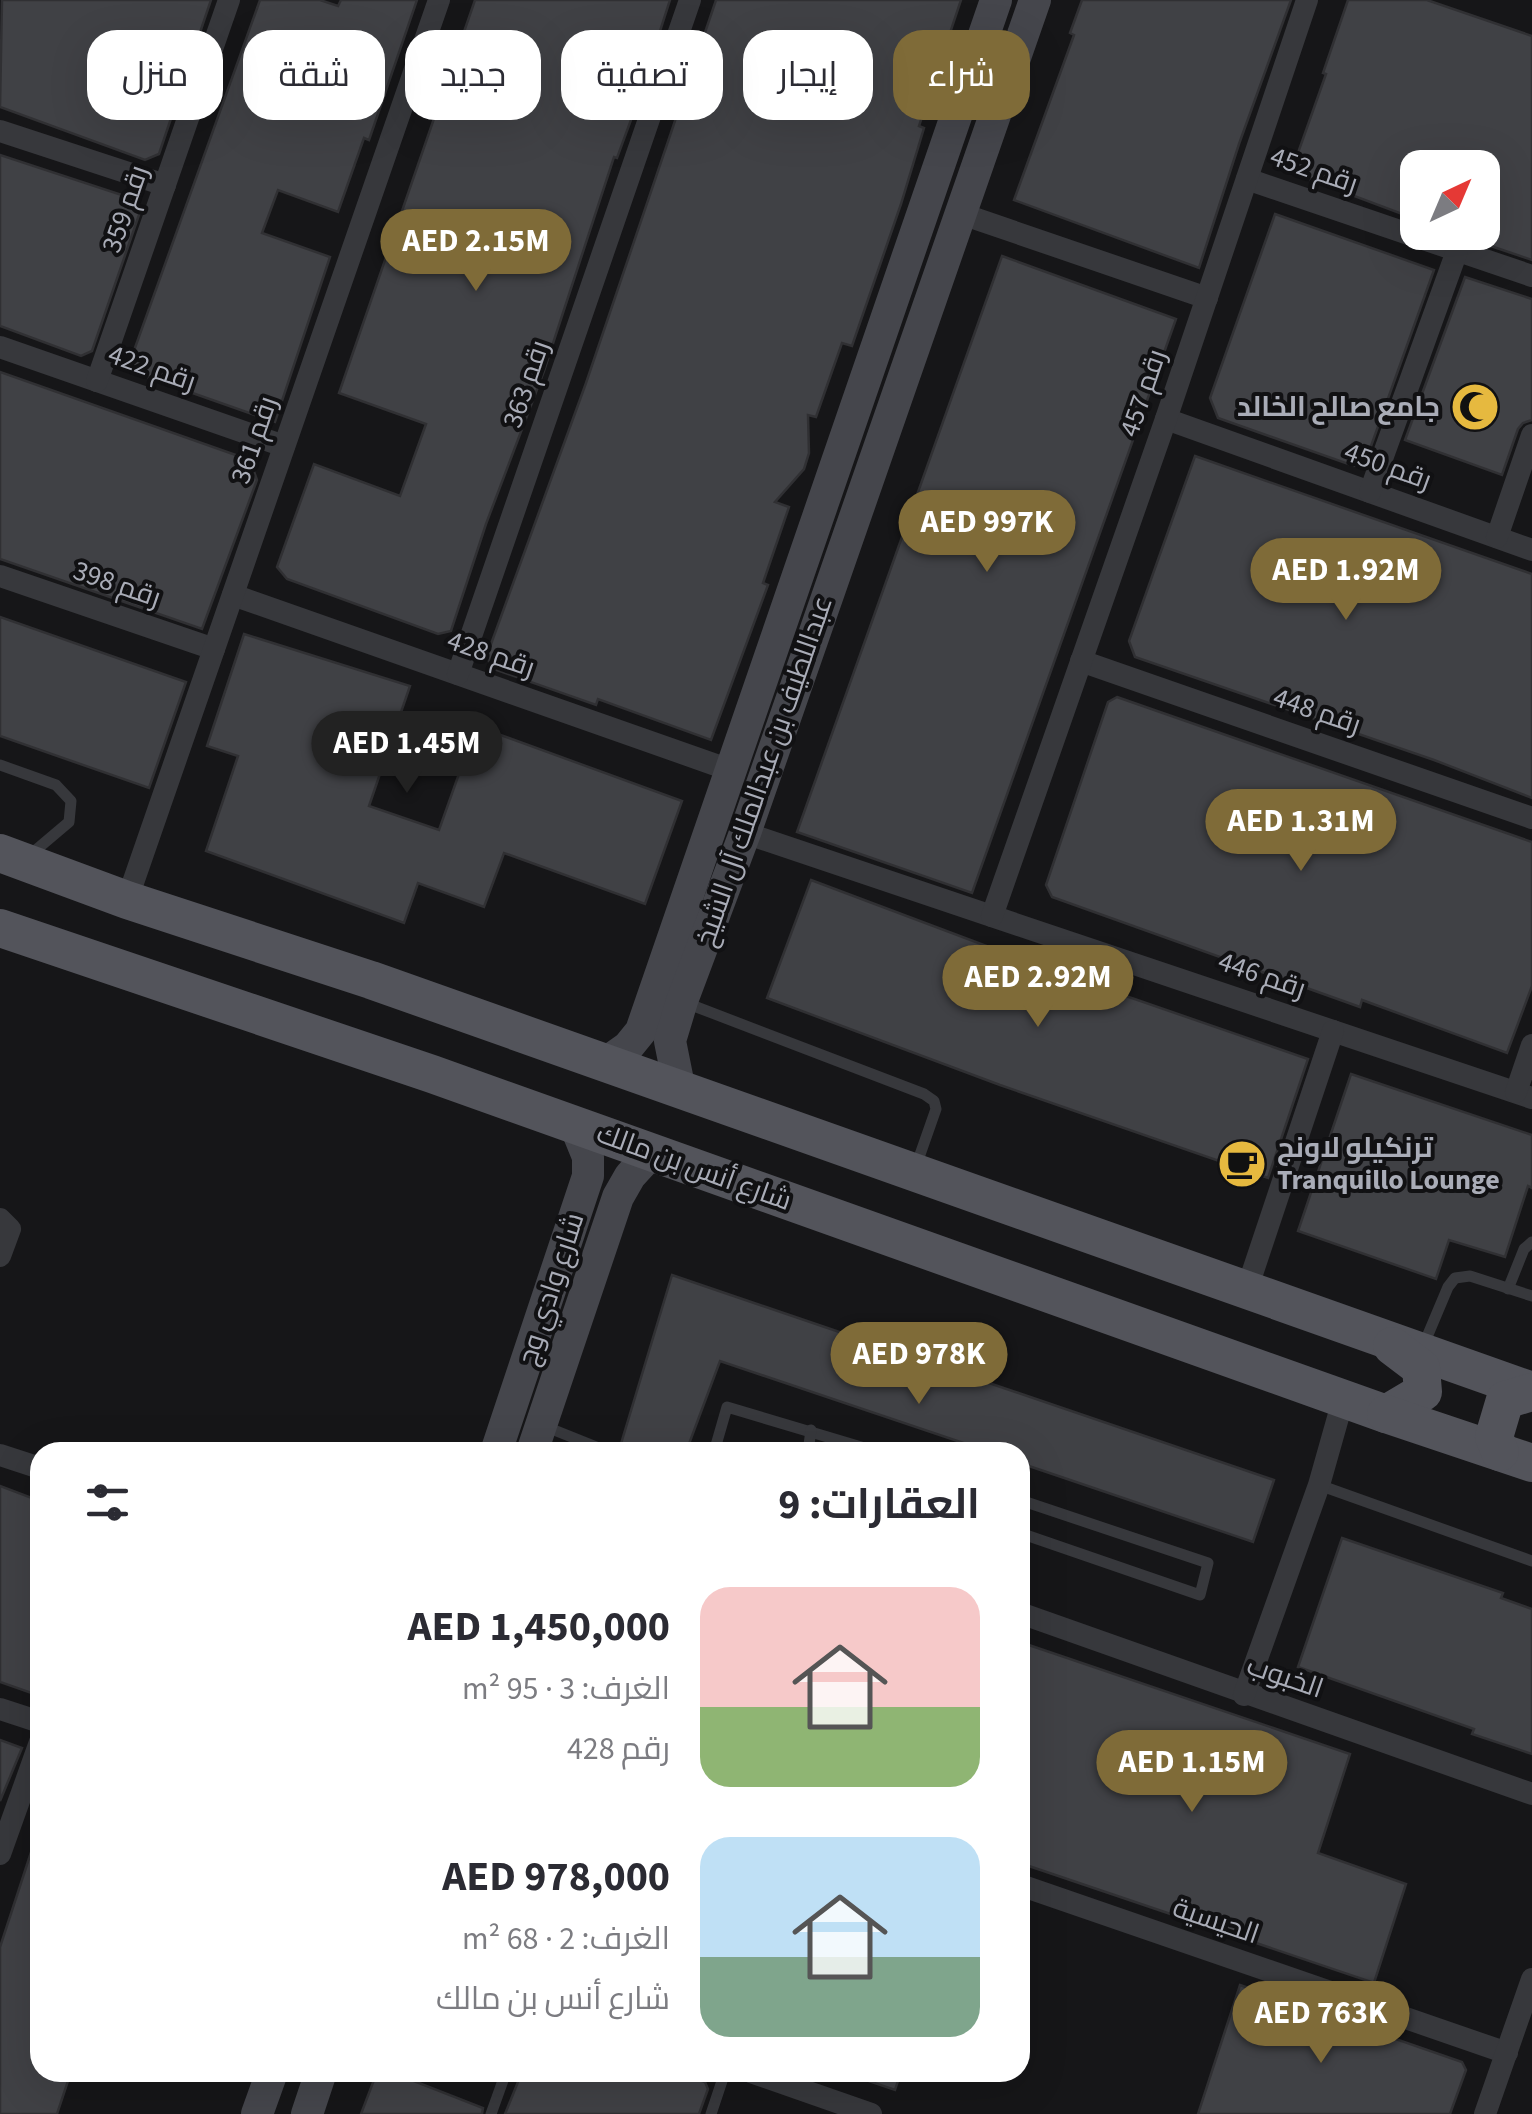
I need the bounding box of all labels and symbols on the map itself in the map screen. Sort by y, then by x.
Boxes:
street label: رقم 452 [1265,136,1363,204]
north arrow [1400,150,1500,250]
street label: رقم 359 [91,160,159,258]
pin: AED 2.15M [362,209,590,294]
street label: رقم 422 [103,334,201,402]
street label: رقم 363 [492,335,560,433]
street label: رقم 457 [1109,344,1177,442]
mosque icon: جامع صالح الخالد [1449,381,1501,433]
place label: جامع صالح الخالد [1237,387,1440,427]
street label: رقم 361 [220,391,288,489]
street label: رقم 450 [1339,432,1437,500]
pin: AED 997K [884,490,1090,575]
pin: AED 1.92M [1232,538,1460,623]
street label: رقم 398 [68,550,166,618]
street label: عبداللطيف بن عبدالملك آل الشيخ [685,590,843,952]
street label: رقم 428 [442,620,540,688]
street label: رقم 448 [1268,677,1366,745]
pin: AED 1.45M [293,711,521,796]
pin: AED 1.31M [1187,789,1415,874]
street label: رقم 446 [1213,941,1311,1009]
pin: AED 2.92M [924,945,1152,1030]
street label: شارع أنس بن مالك [591,1113,797,1221]
place label: ترنكيلو لاونج Tranquillo Lounge [1277,1128,1500,1200]
cafe icon: ترنكيلو لاونج Tranquillo Lounge [1216,1138,1268,1190]
street label: شارع وادي وج [508,1208,595,1371]
pin: AED 978K [816,1322,1022,1407]
street label: الخبوب [1241,1645,1329,1709]
pin: AED 1.15M [1078,1730,1306,1815]
street label: الحيسية [1167,1888,1265,1954]
pin: AED 763K [1218,1981,1424,2066]

